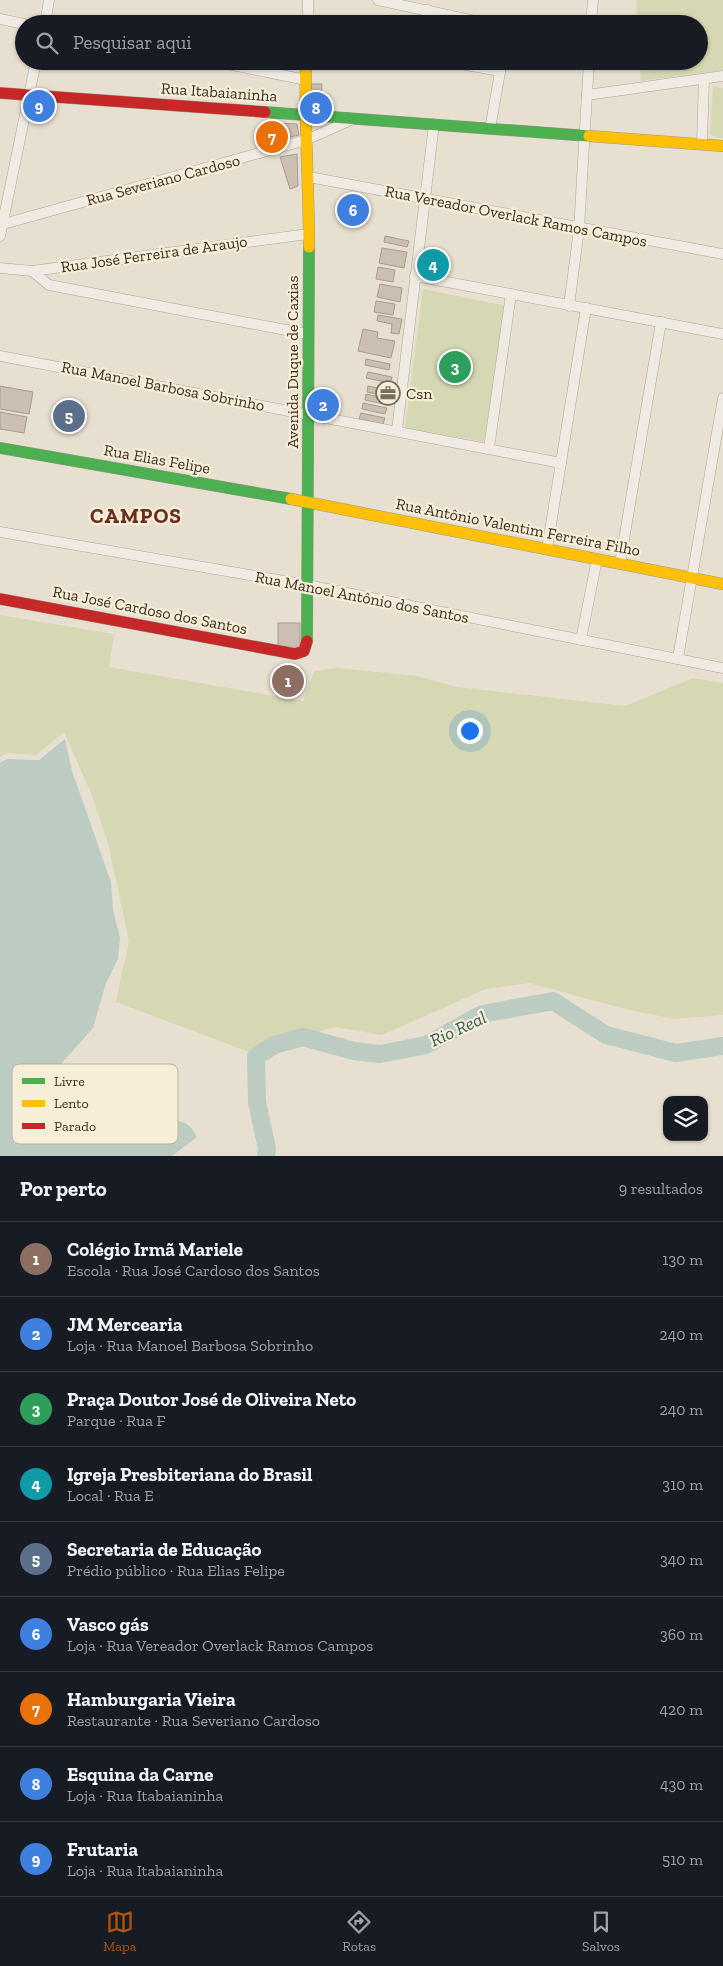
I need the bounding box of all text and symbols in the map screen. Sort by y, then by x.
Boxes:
search box [15,15,708,70]
icon: search [33,29,61,57]
text: Pesquisar aqui [73,31,192,54]
street label: Rua Itabaianinha [160,78,278,106]
pin: 9 [23,87,55,125]
pin: 8 [300,89,332,127]
pin: 7 [256,118,288,156]
street label: Rua Severiano Cardoso [84,150,242,210]
street label: Rua Vereador Overlack Ramos Campos [383,181,649,251]
pin: 6 [337,191,369,229]
street label: Rua José Ferreira de Araujo [59,231,249,277]
pin: 4 [417,246,449,284]
street label: Avenida Duque de Caxias [283,275,302,449]
pin: 3 [439,348,471,386]
street label: Rua Manoel Barbosa Sobrinho [60,357,266,415]
office icon: Csn [375,380,401,406]
place label: Csn [406,384,433,403]
pin: 2 [307,386,339,424]
pin: 5 [53,397,85,435]
street label: Rua Elias Felipe [102,440,212,478]
street label: Rua Antônio Valentim Ferreira Filho [394,494,642,560]
district label: CAMPOS [90,503,182,528]
street label: Rua Manoel Antônio dos Santos [253,567,471,627]
street label: Rua José Cardoso dos Santos [51,582,249,638]
pin: 1 [272,662,304,700]
your location [457,718,483,744]
water label: Rio Real [426,1006,490,1052]
legend [12,1064,178,1144]
text: Livre [54,1073,85,1090]
text: Lento [54,1095,89,1112]
map controls [663,1096,708,1141]
button: layers [663,1096,708,1141]
text: Parado [54,1118,96,1135]
text: Por perto [20,1176,107,1201]
text: 9 resultados [619,1179,703,1198]
text: Colégio Irmã Mariele [67,1238,243,1261]
text: 1 [33,1250,39,1269]
text: 130 m [662,1250,703,1269]
text: Escola · Rua José Cardoso dos Santos [67,1261,320,1280]
text: JM Mercearia [67,1313,183,1336]
text: 2 [32,1325,40,1344]
text: 240 m [659,1325,703,1344]
text: Loja · Rua Manoel Barbosa Sobrinho [67,1336,313,1355]
text: Praça Doutor José de Oliveira Neto [67,1388,356,1411]
text: 3 [32,1400,40,1419]
text: 240 m [659,1400,703,1419]
text: Parque · Rua F [67,1411,165,1430]
text: Igreja Presbiteriana do Brasil [67,1463,312,1486]
text: 4 [31,1475,41,1494]
text: 310 m [662,1475,703,1494]
text: Local · Rua E [67,1486,154,1505]
text: Secretaria de Educação [67,1538,262,1561]
text: 5 [32,1550,40,1569]
text: 340 m [660,1550,703,1569]
text: Prédio público · Rua Elias Felipe [67,1561,285,1580]
text: Vasco gás [67,1613,149,1636]
text: 6 [32,1625,40,1644]
text: 360 m [660,1625,703,1644]
text: Loja · Rua Vereador Overlack Ramos Campos [67,1636,373,1655]
text: Hamburgaria Vieira [67,1688,236,1711]
text: 7 [32,1700,40,1719]
text: 420 m [659,1700,703,1719]
text: Restaurante · Rua Severiano Cardoso [67,1711,320,1730]
text: Esquina da Carne [67,1763,213,1786]
text: 8 [32,1775,40,1794]
text: 430 m [660,1775,703,1794]
text: Loja · Rua Itabaianinha [67,1786,223,1805]
text: Frutaria [67,1838,138,1861]
text: 9 [32,1850,40,1869]
text: 510 m [662,1850,703,1869]
text: Loja · Rua Itabaianinha [67,1861,223,1880]
tab: Mapa [103,1908,136,1955]
tab: Rotas [342,1908,376,1955]
tab: Salvos [582,1908,620,1955]

